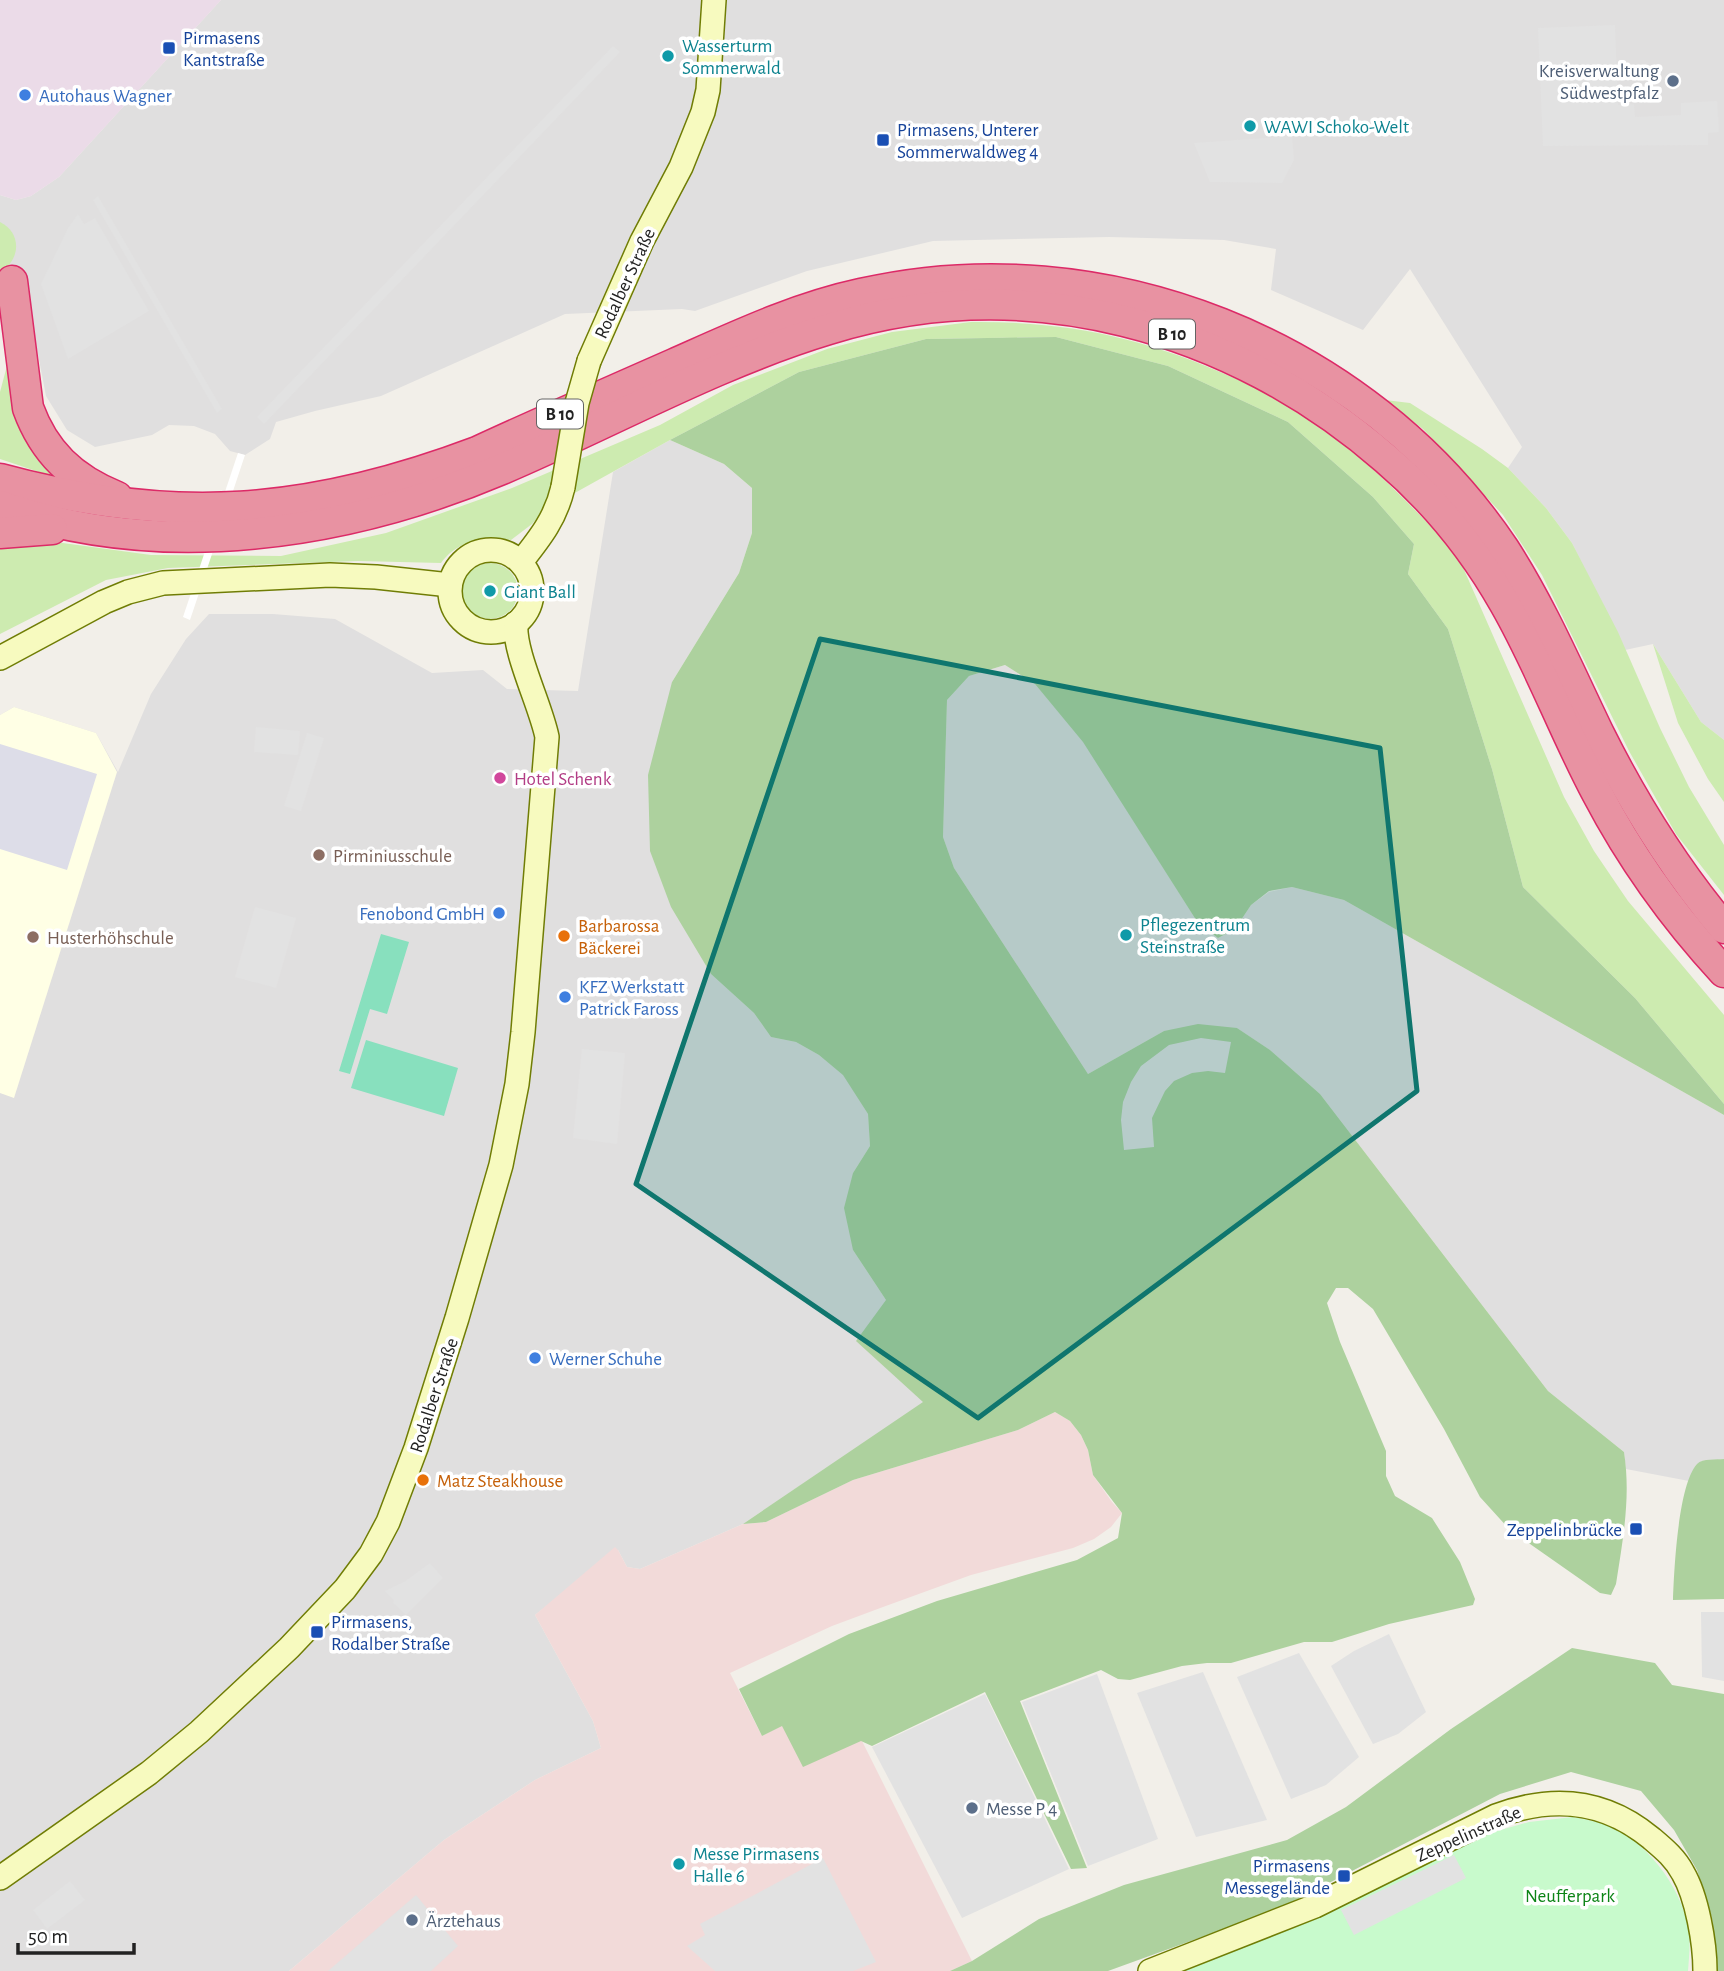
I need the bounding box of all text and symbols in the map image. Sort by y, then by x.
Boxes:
place label: Pirmasens Kantstraße [183,29,265,70]
place label: Wasserturm Sommerwald [682,37,781,78]
marker: Pirmasens Kantstraße [161,40,177,56]
marker: Wasserturm Sommerwald [660,48,676,64]
place label: Kreisverwaltung Südwestpfalz [1539,62,1660,103]
marker: Kreisverwaltung Südwestpfalz [1665,73,1681,89]
marker: Autohaus Wagner [17,87,33,103]
place label: Autohaus Wagner [39,87,172,106]
marker: WAWI Schoko-Welt [1242,118,1258,134]
place label: WAWI Schoko-Welt [1264,118,1409,137]
place label: Pirmasens, Unterer Sommerwaldweg 4 [897,121,1039,162]
marker: Pirmasens, Unterer Sommerwaldweg 4 [875,132,891,148]
street label: Rodalber Straße [592,226,659,342]
road number: B 10 [1149,320,1195,348]
road number: B 10 [537,400,583,428]
marker: Giant Ball [482,583,498,599]
place label: Giant Ball [504,583,576,602]
marker: Hotel Schenk [492,770,508,786]
place label: Hotel Schenk [514,770,612,789]
marker: Pirminiusschule [311,847,327,863]
place label: Pirminiusschule [333,847,452,866]
place label: Fenobond GmbH [359,905,485,924]
marker: Fenobond GmbH [491,905,507,921]
place label: Pflegezentrum Steinstraße [1140,916,1250,957]
place label: Barbarossa Bäckerei [578,917,660,958]
marker: Pflegezentrum Steinstraße [1118,927,1134,943]
marker: Barbarossa Bäckerei [556,928,572,944]
marker: Husterhöhschule [25,929,41,945]
place label: Husterhöhschule [47,929,174,948]
place label: KFZ Werkstatt Patrick Faross [579,978,685,1019]
marker: KFZ Werkstatt Patrick Faross [557,989,573,1005]
street label: Rodalber Straße [407,1336,462,1455]
marker: Werner Schuhe [527,1350,543,1366]
place label: Werner Schuhe [549,1350,662,1369]
marker: Matz Steakhouse [415,1472,431,1488]
place label: Matz Steakhouse [437,1472,563,1491]
place label: Zeppelinbrücke [1507,1521,1622,1540]
marker: Zeppelinbrücke [1628,1521,1644,1537]
place label: Pirmasens, Rodalber Straße [331,1613,450,1654]
marker: Pirmasens, Rodalber Straße [309,1624,325,1640]
marker: Messe P 4 [964,1800,980,1816]
place label: Messe P 4 [986,1800,1057,1819]
street label: Zeppelinstraße [1413,1803,1524,1866]
place label: Messe Pirmasens Halle 6 [693,1845,820,1886]
marker: Messe Pirmasens Halle 6 [671,1856,687,1872]
place label: Pirmasens Messegelände [1224,1857,1330,1898]
marker: Pirmasens Messegelände [1336,1868,1352,1884]
park label: Neufferpark [1525,1887,1615,1906]
place label: Ärztehaus [426,1911,501,1931]
scale bar [18,1912,133,1956]
marker: Ärztehaus [404,1912,420,1928]
text: 50 m [28,1926,68,1947]

